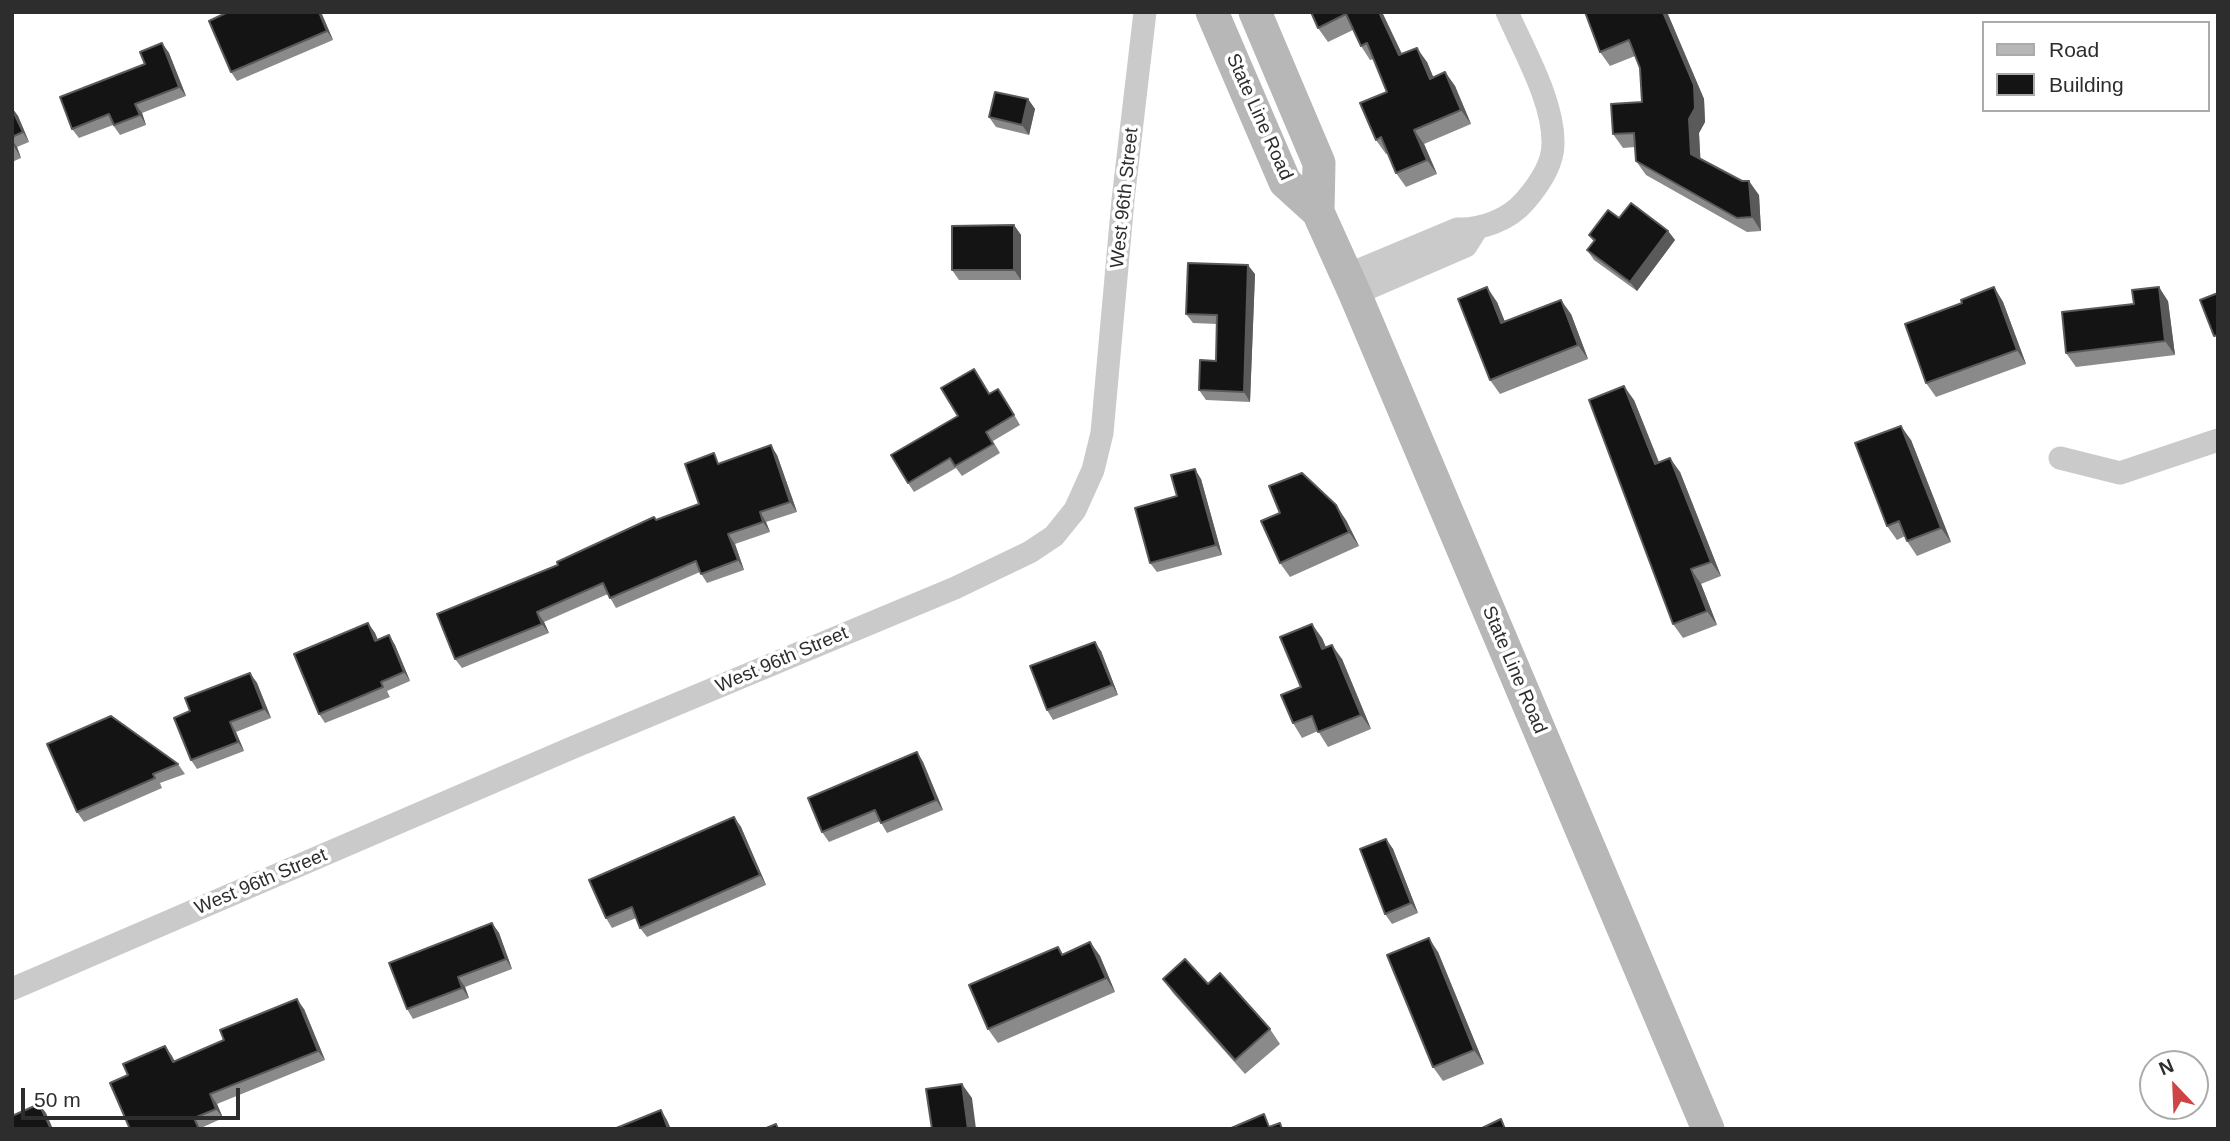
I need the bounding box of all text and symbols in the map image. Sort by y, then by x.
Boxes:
legend [1982,21,2209,112]
text: Road [2049,38,2099,61]
street label: State Line Road [1221,50,1297,184]
text: Building [2049,73,2124,96]
street label: West 96th Street [1106,127,1144,269]
street label: State Line Road [1477,603,1551,737]
street label: West 96th Street [713,622,851,698]
street label: West 96th Street [192,844,330,920]
north arrow [2139,1050,2209,1120]
text: N [2156,1055,2177,1079]
scale bar [24,1074,243,1118]
text: 50 m [34,1088,81,1111]

